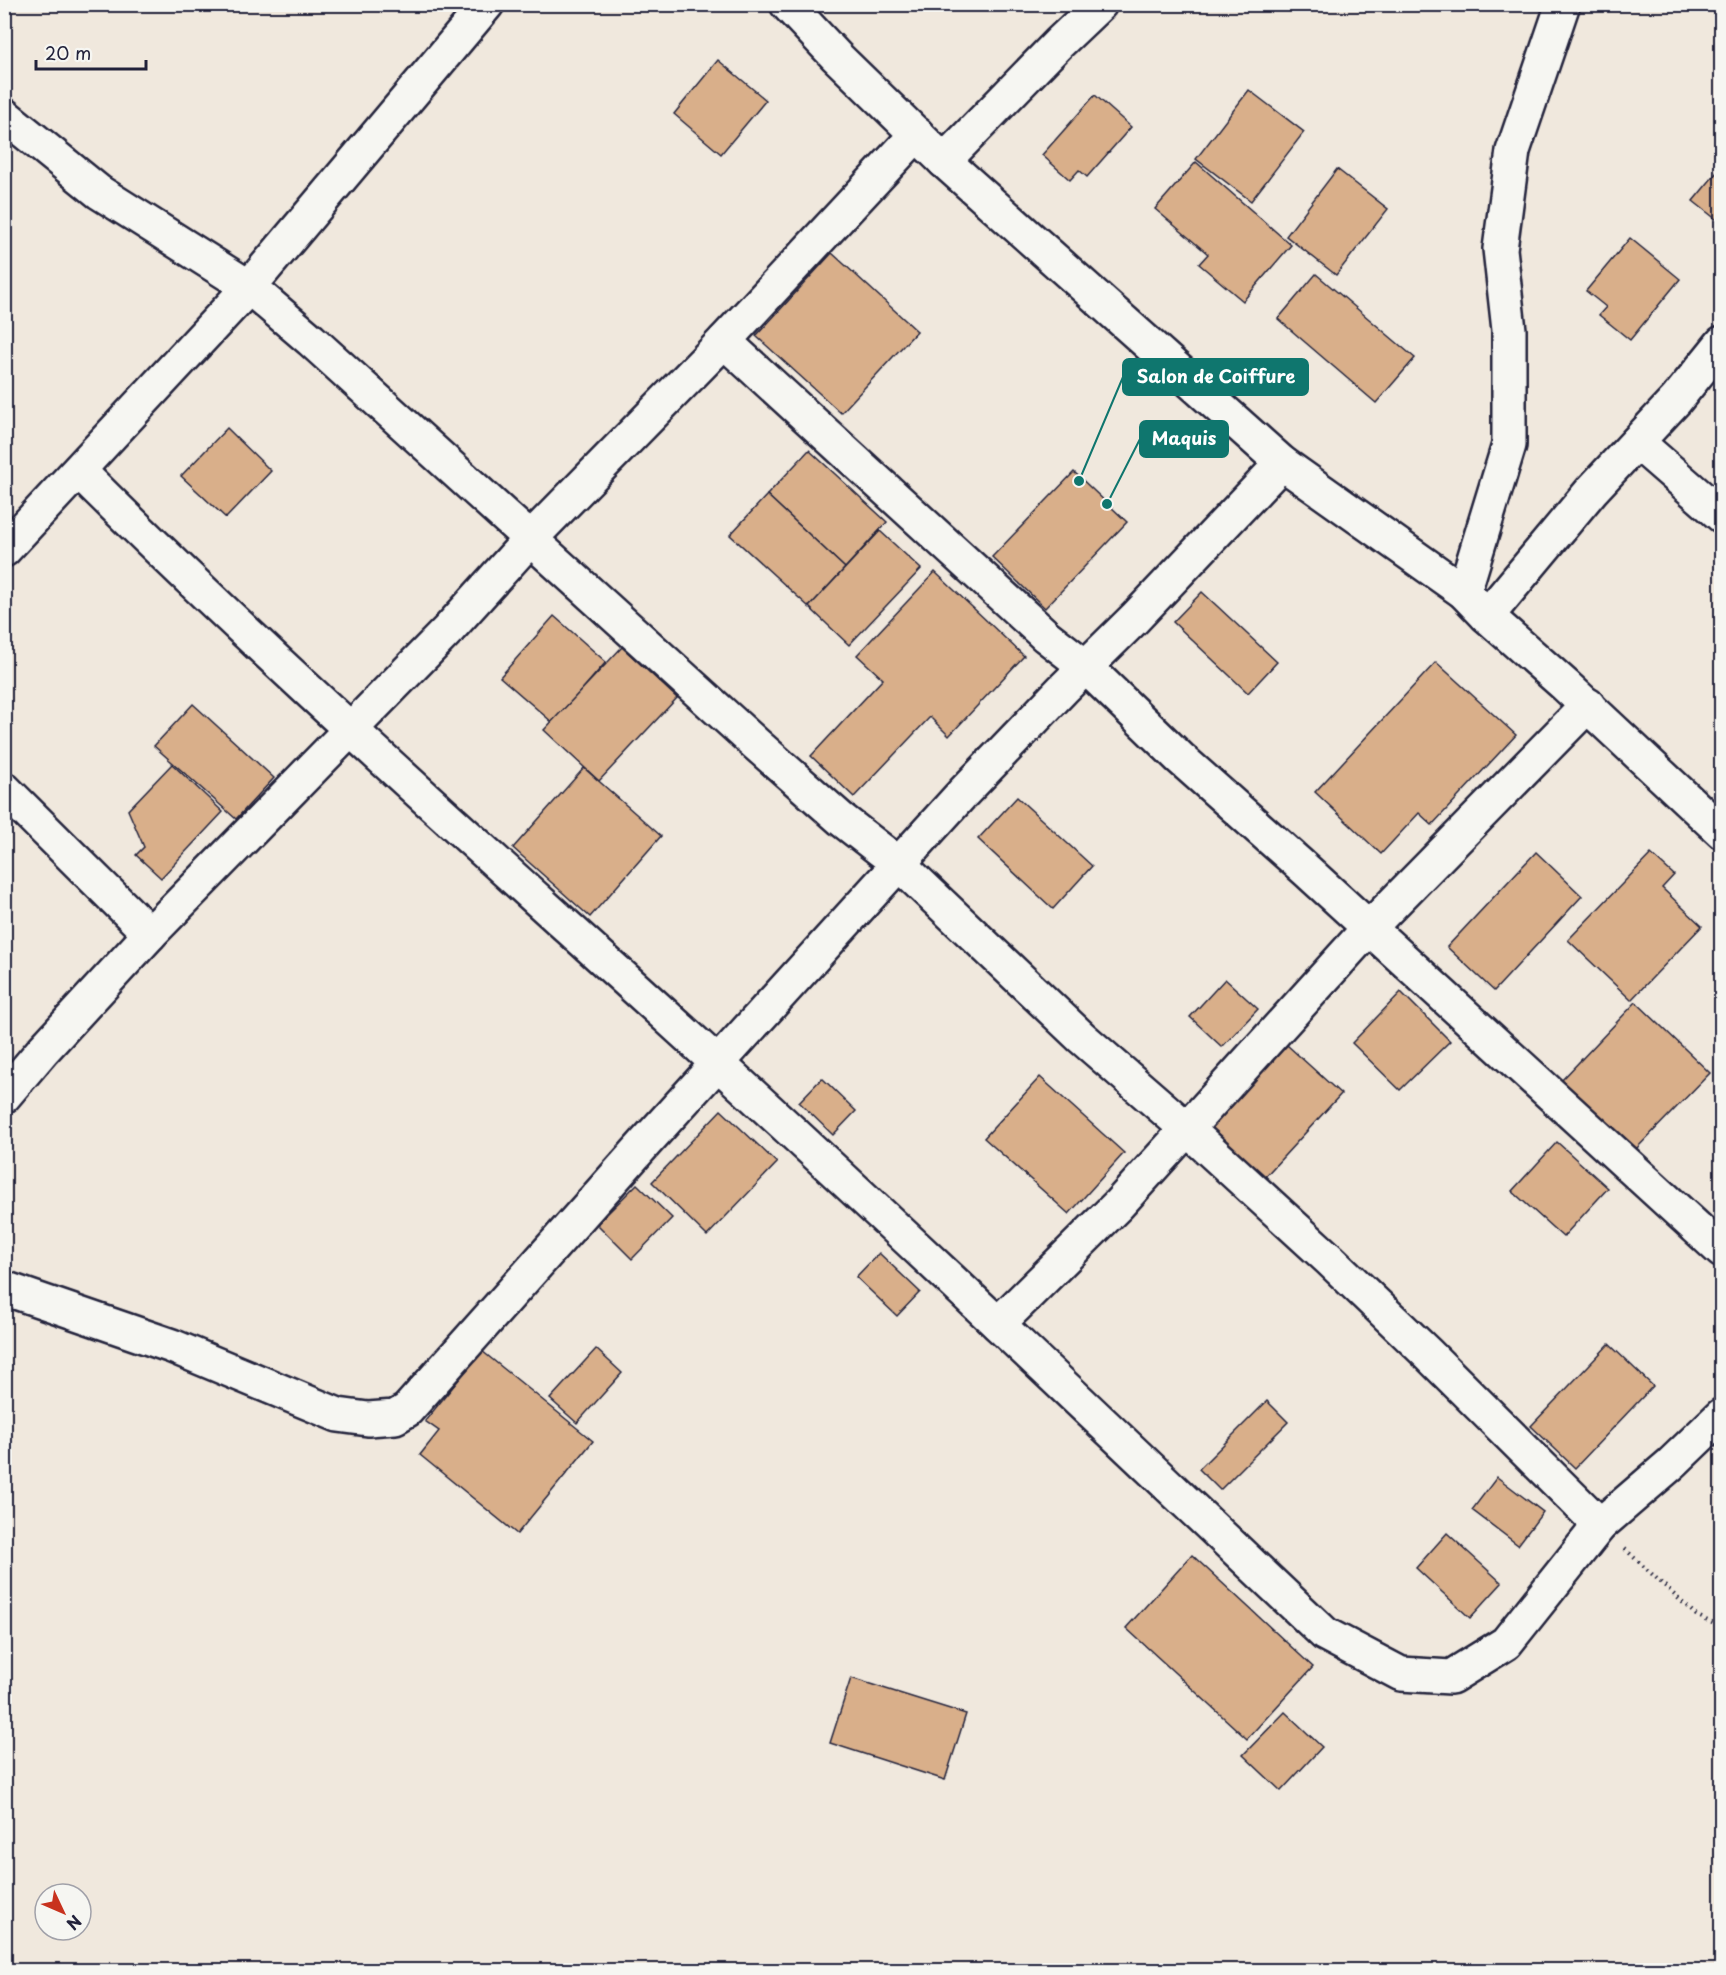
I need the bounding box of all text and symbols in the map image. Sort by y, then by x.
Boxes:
scale bar [36,33,146,71]
text: 20 m [45,39,91,66]
callout: Salon de Coiffure [1123,359,1308,395]
text: Salon de Coiffure [1137,362,1296,389]
callout: Maquis [1140,421,1228,457]
text: Maquis [1152,424,1217,451]
north arrow [33,1882,93,1942]
text: N [61,1910,88,1936]

